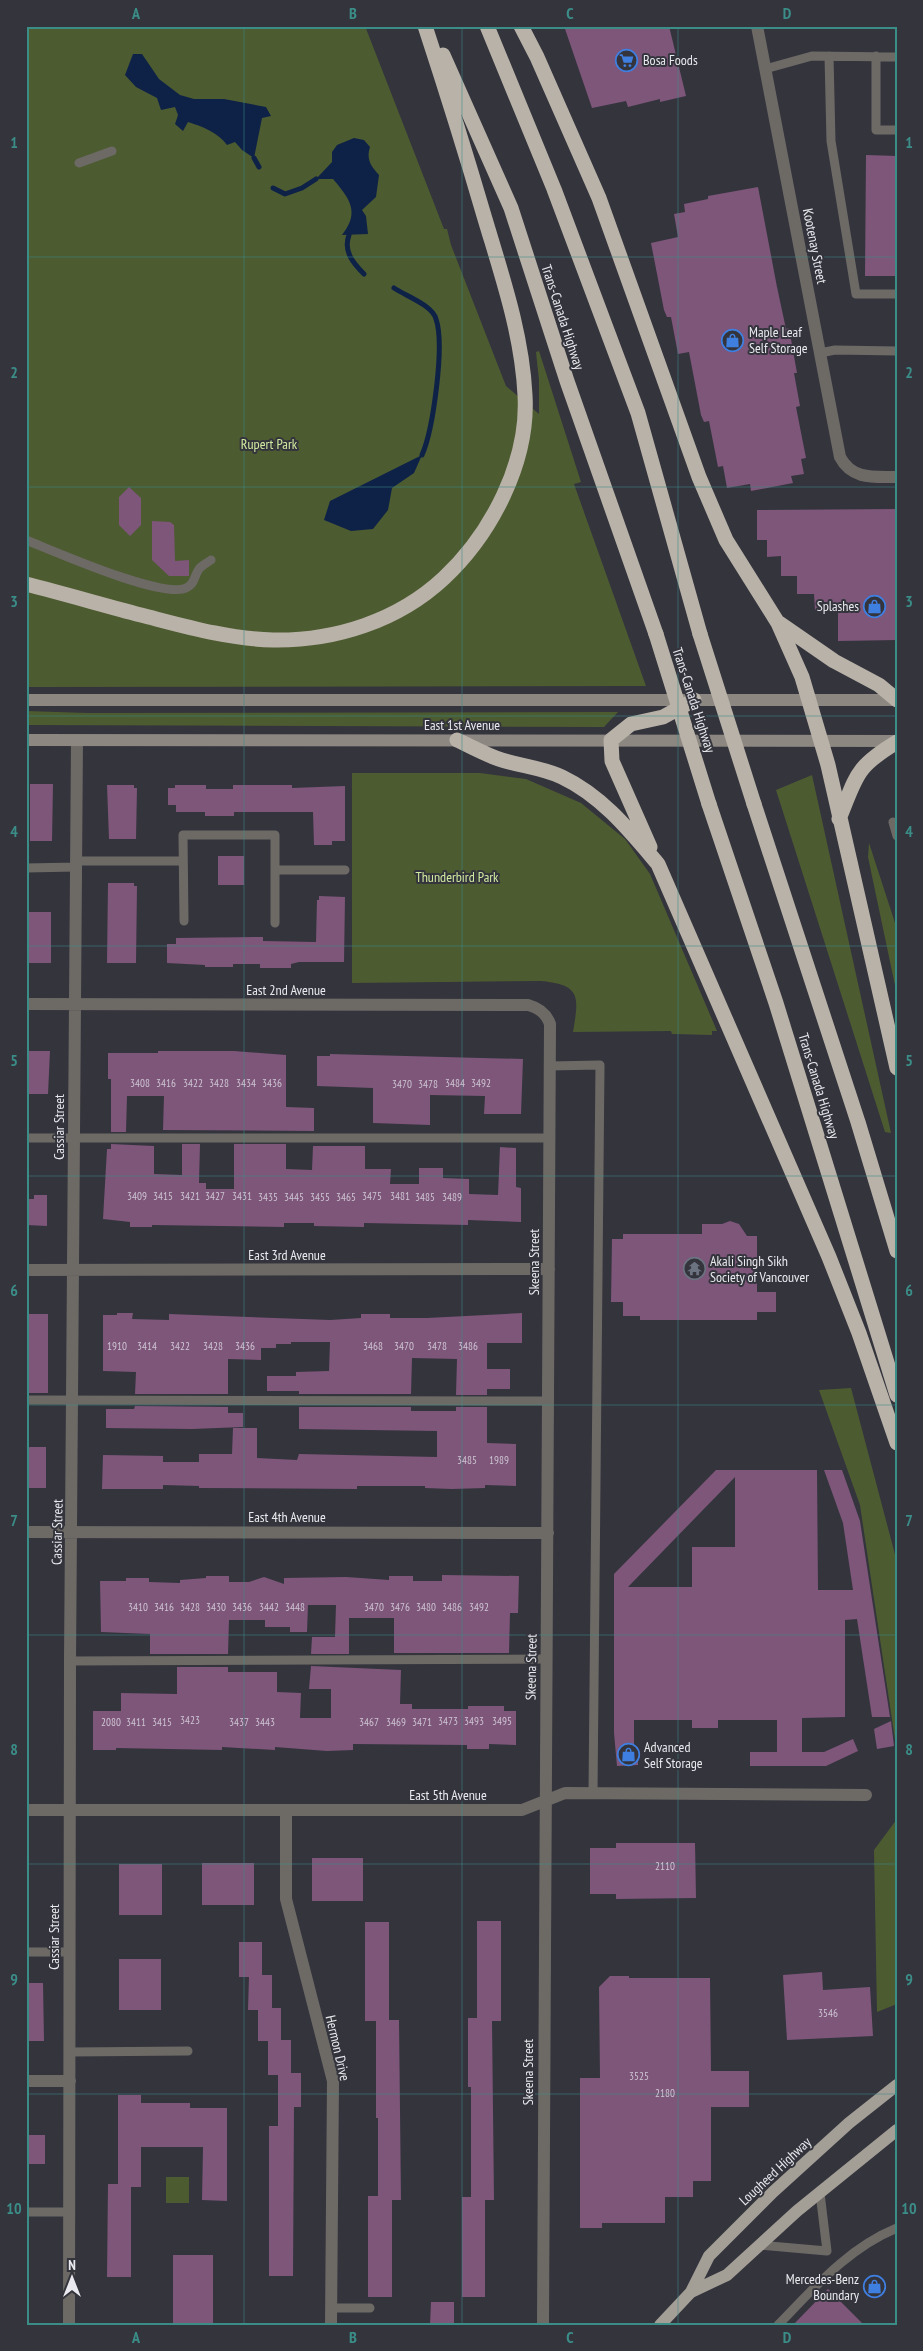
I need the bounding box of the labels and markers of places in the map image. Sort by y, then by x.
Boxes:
supermarket icon: Bosa Foods [615,48,639,72]
place label: Bosa Foods [643,51,698,69]
place label: Maple Leaf Self Storage [749,323,808,357]
shop icon: Maple Leaf Self Storage [721,328,745,352]
shop icon: Splashes [863,594,887,618]
place label: Splashes [817,597,859,615]
place label: Akali Singh Sikh Society of Vancouver [710,1252,809,1286]
temple icon: Akali Singh Sikh Society of Vancouver [682,1257,706,1281]
place label: Advanced Self Storage [644,1738,703,1772]
shop icon: Advanced Self Storage [616,1743,640,1767]
place label: Mercedes-Benz Boundary [786,2270,860,2304]
shop icon: Mercedes-Benz Boundary [863,2275,887,2299]

